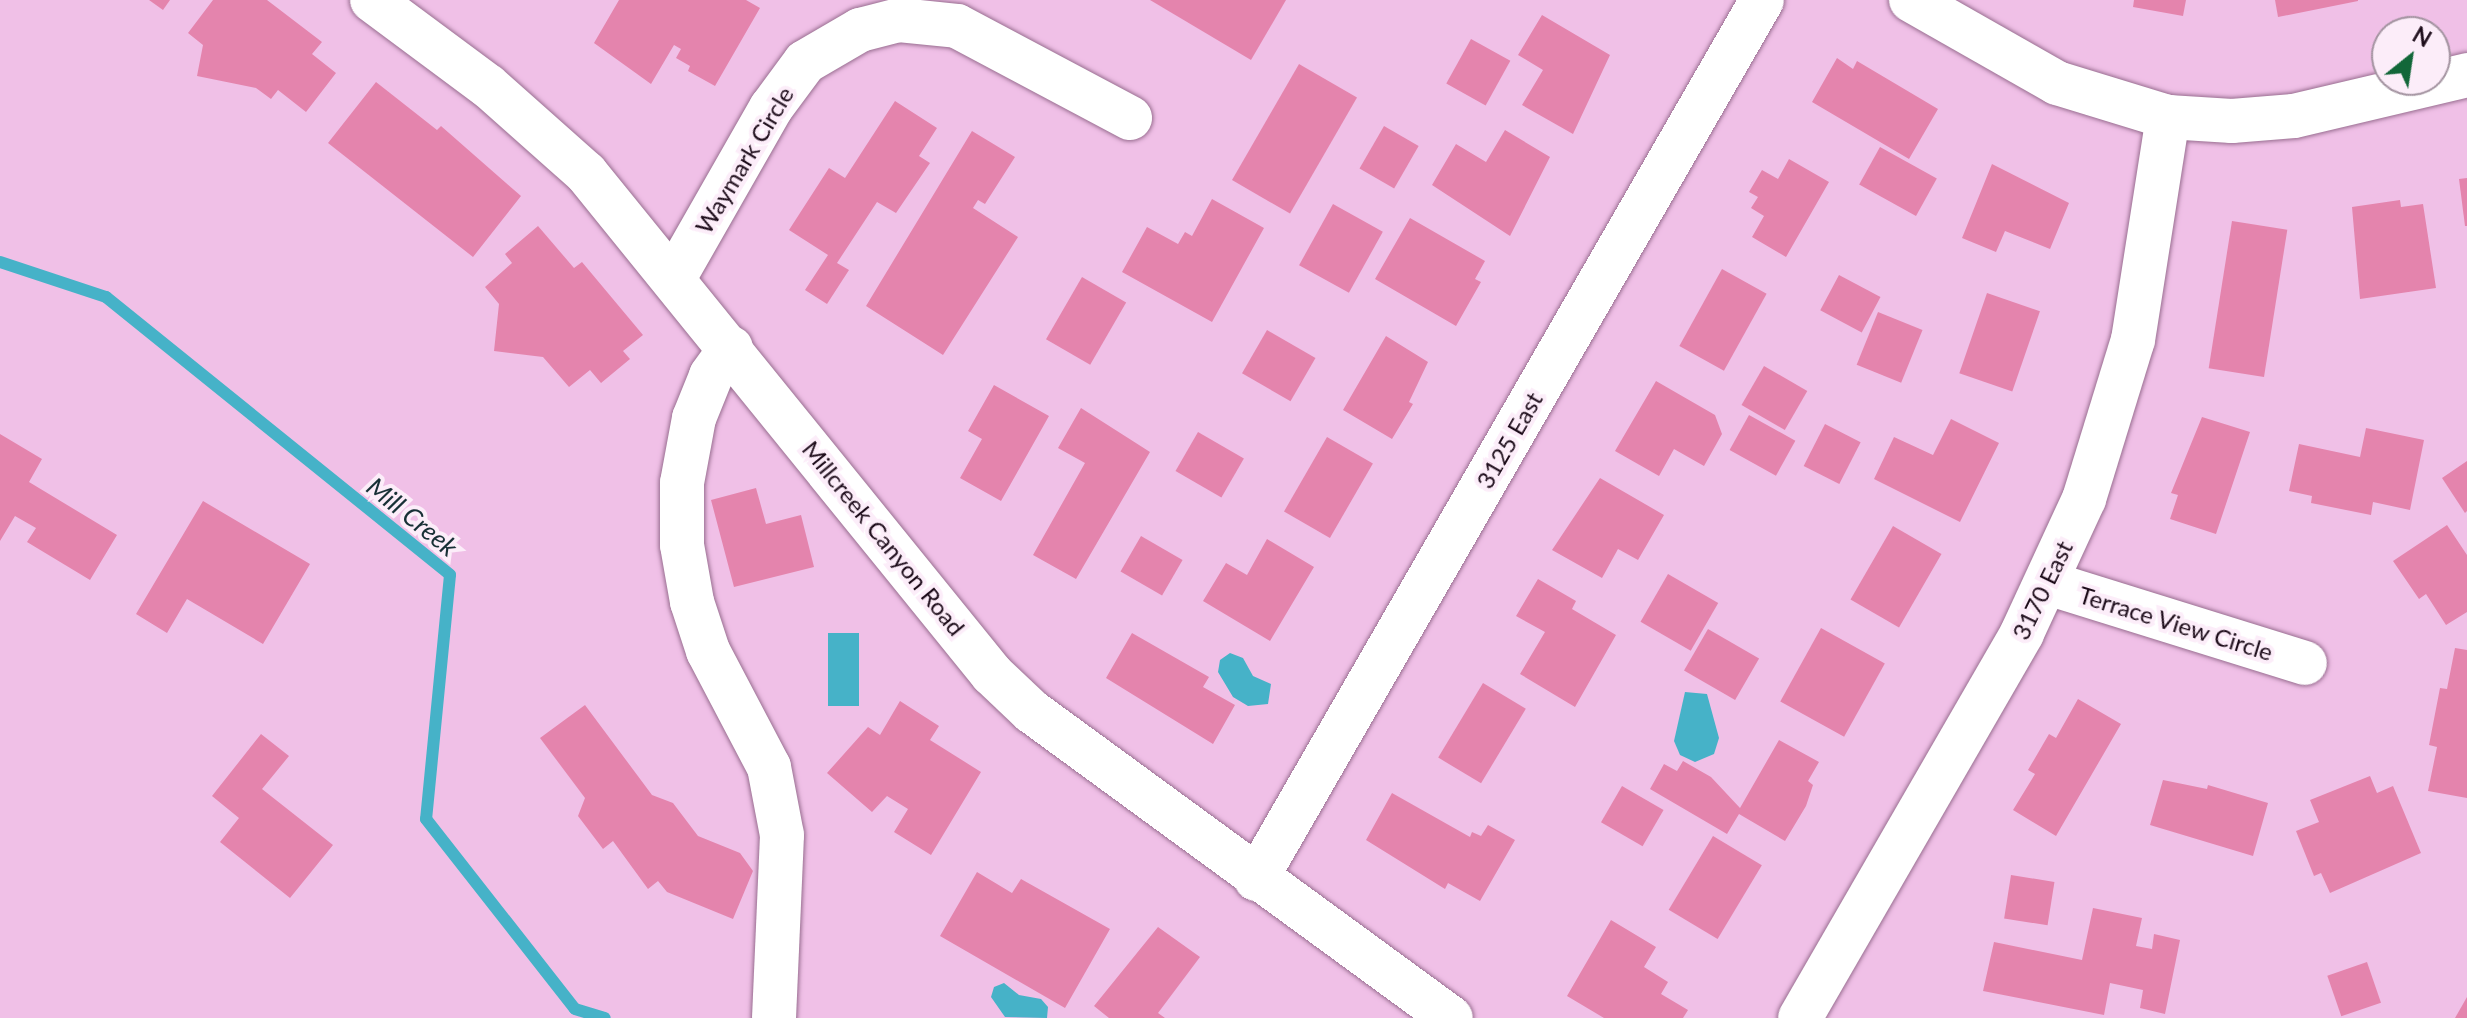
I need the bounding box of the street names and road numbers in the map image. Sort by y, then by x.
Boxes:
street label: Waymark Circle [689,81,799,239]
street label: 3125 East [1470,387,1548,493]
street label: Millcreek Canyon Road [797,435,971,641]
street label: 3170 East [2006,536,2078,644]
street label: Terrace View Circle [2075,580,2277,666]

